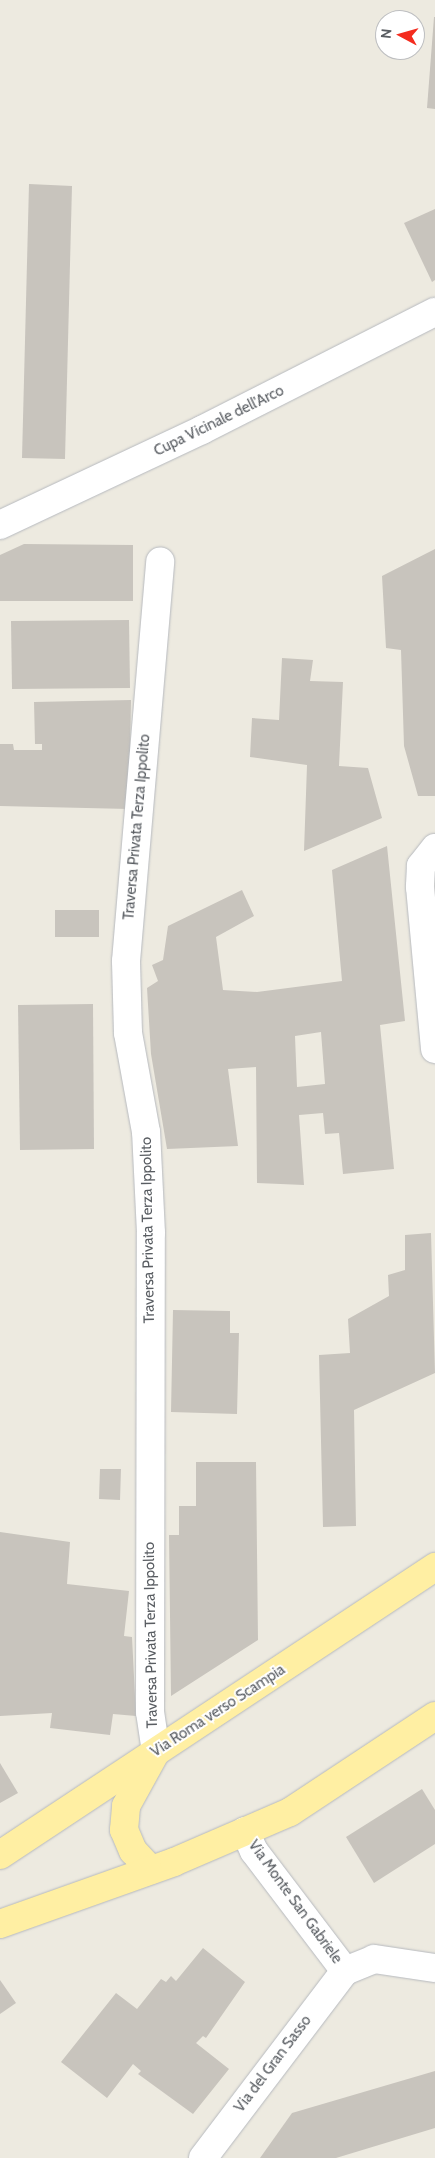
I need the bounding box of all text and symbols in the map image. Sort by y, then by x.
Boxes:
north arrow [375,10,425,60]
text: N [377,28,396,39]
street label: Cupa Vicinale dell'Arco [151,382,287,460]
street label: Traversa Privata Terza Ippolito [120,733,154,921]
street label: Traversa Privata Terza Ippolito [137,1137,159,1323]
street label: Traversa Privata Terza Ippolito [140,1542,162,1728]
street label: Via Roma verso Scampia [147,1661,289,1761]
street label: Via Monte San Gabriele [244,1837,346,1967]
street label: Via del Gran Sasso [231,2012,315,2116]

